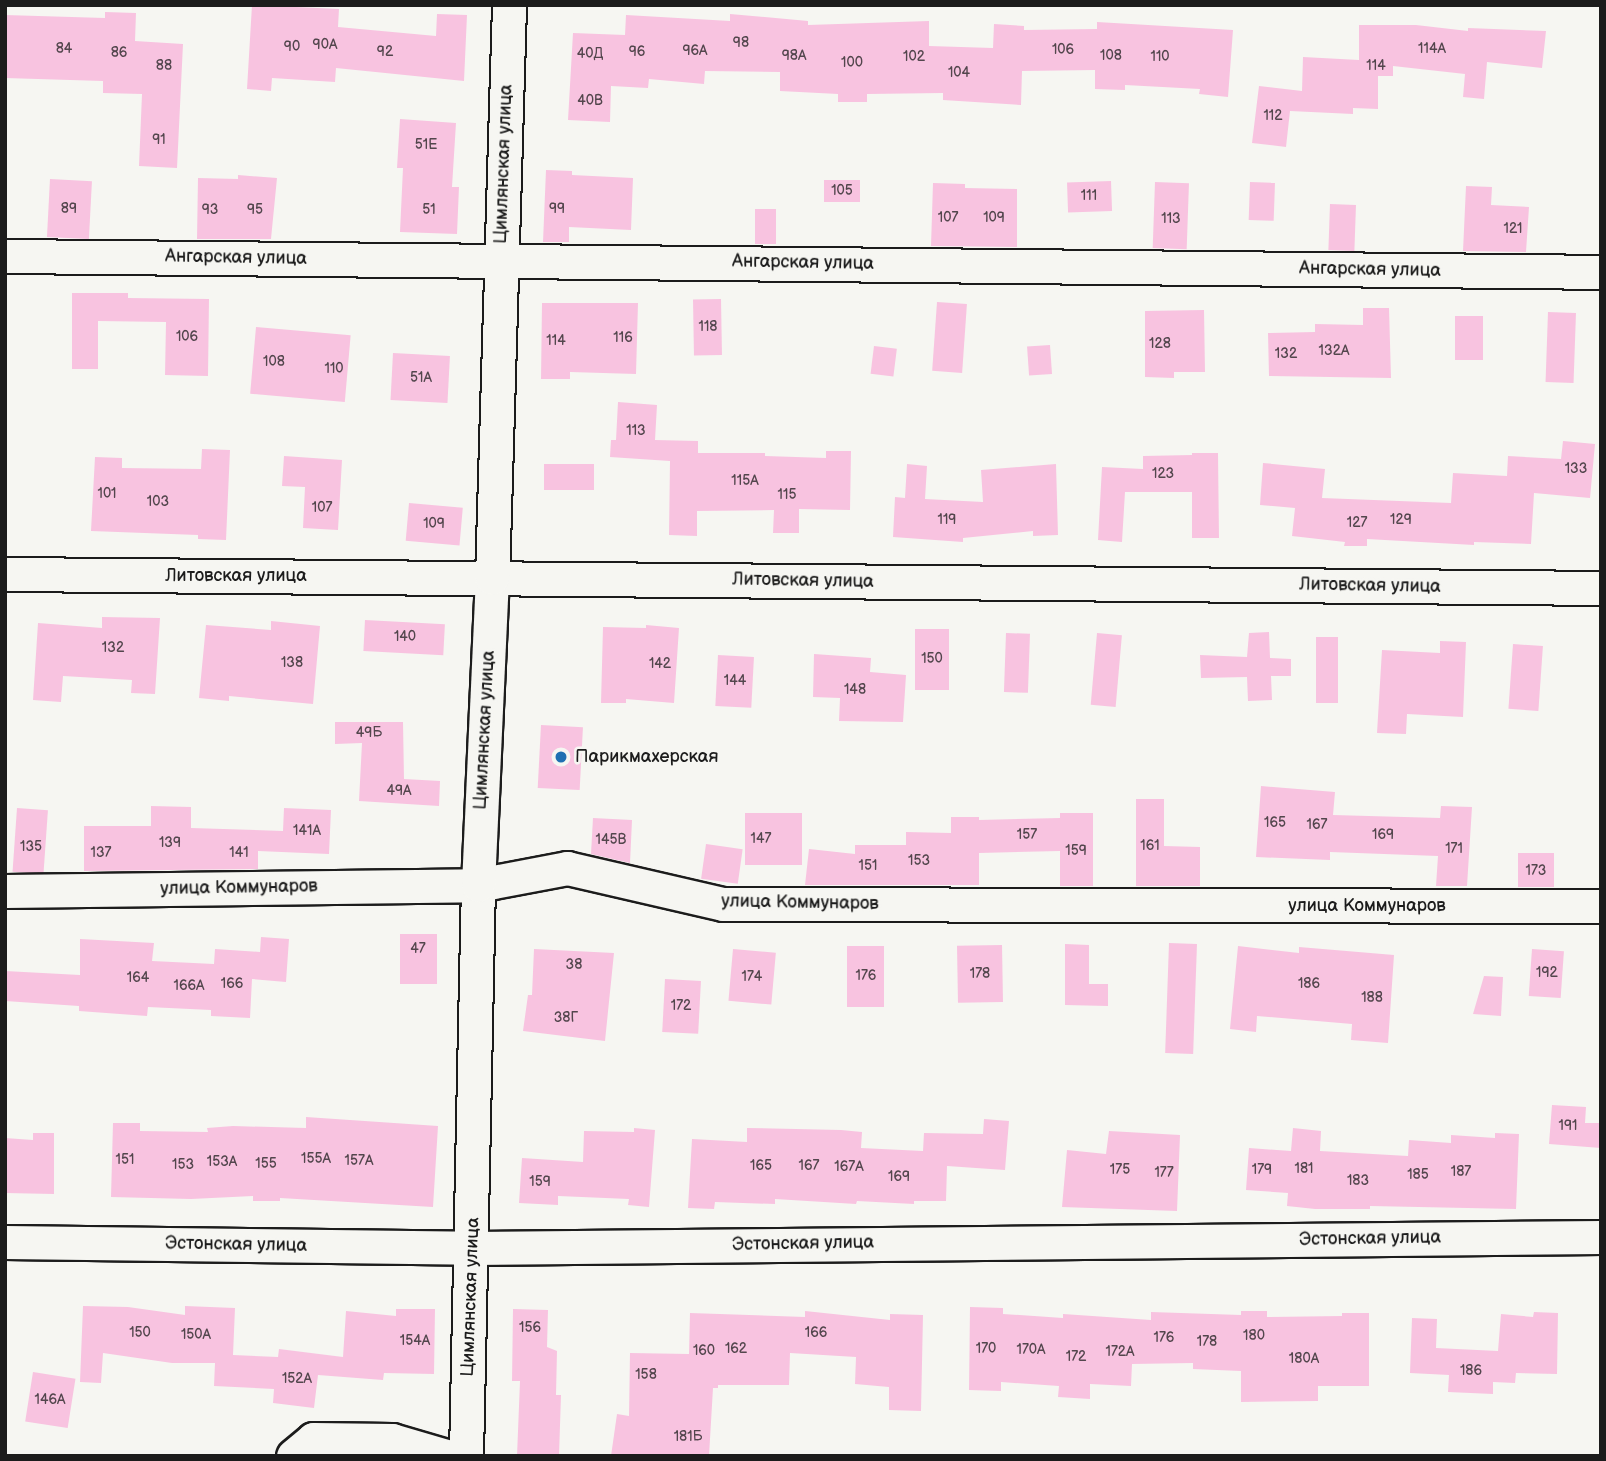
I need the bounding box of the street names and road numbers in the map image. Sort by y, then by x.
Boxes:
street label: Цимлянская улица [490,84,518,244]
street label: Ангарская улица [165,246,307,270]
street label: Ангарская улица [732,251,874,275]
street label: Ангарская улица [1299,258,1441,282]
street label: Литовская улица [165,565,307,587]
street label: Литовская улица [732,569,874,593]
street label: Литовская улица [1299,574,1441,598]
street label: Цимлянская улица [470,650,500,810]
street label: улица Коммунаров [160,876,318,900]
street label: улица Коммунаров [721,891,879,915]
street label: улица Коммунаров [1288,895,1446,917]
street label: Цимлянская улица [457,1217,485,1377]
street label: Эстонская улица [1299,1227,1441,1251]
street label: Эстонская улица [732,1232,874,1256]
street label: Эстонская улица [165,1233,307,1257]

